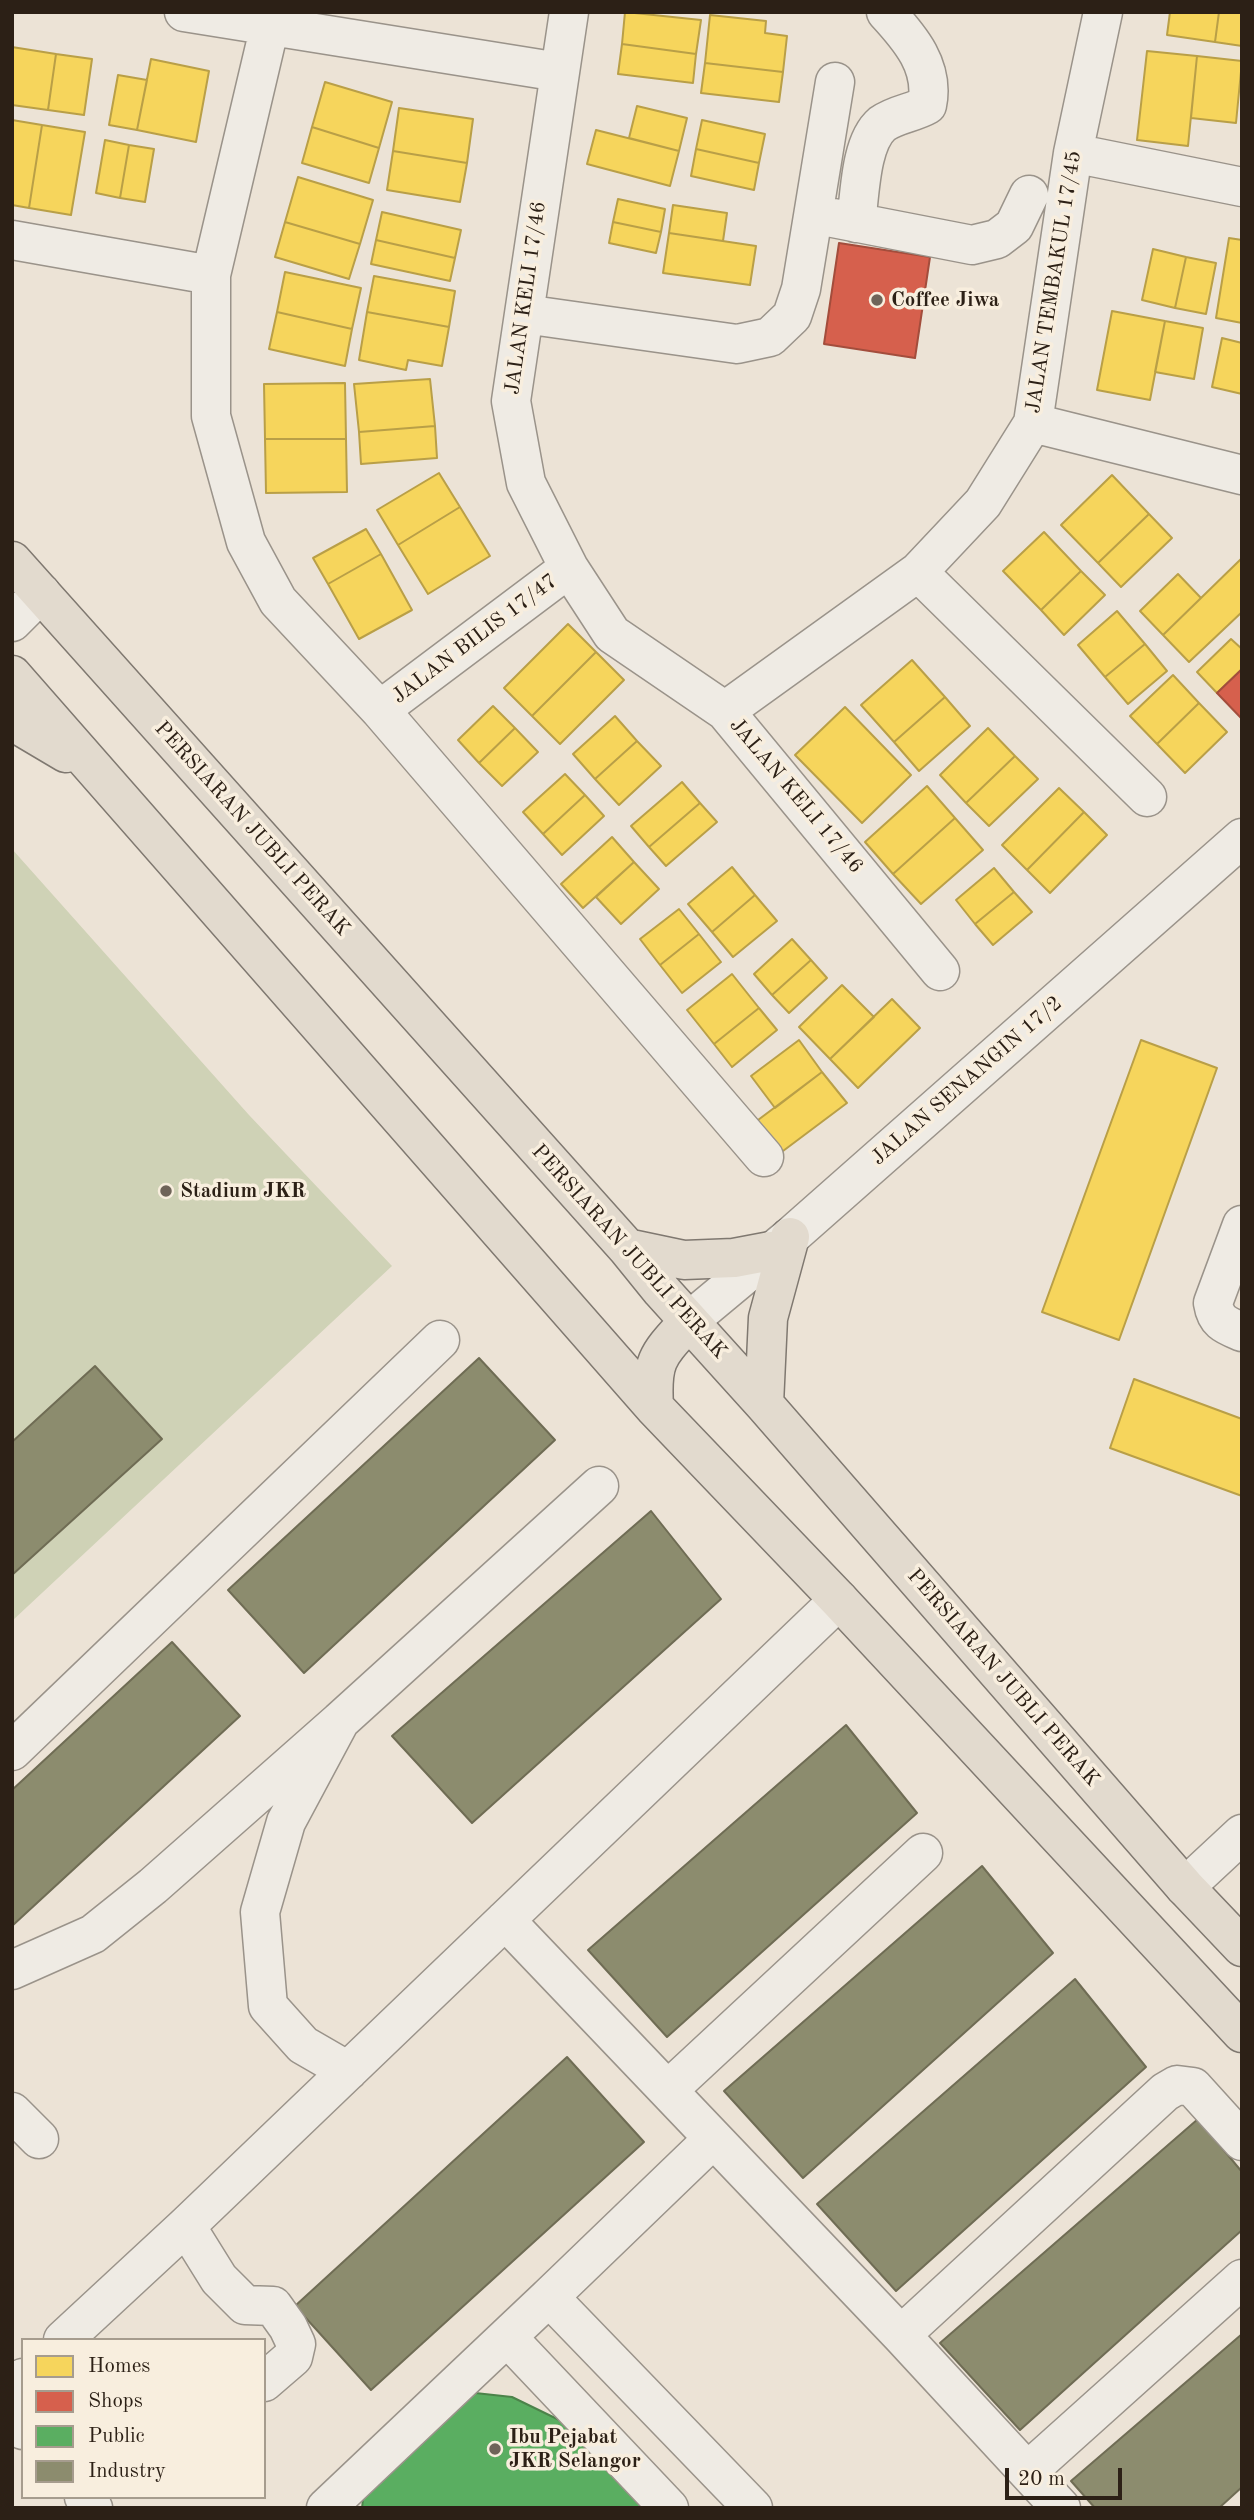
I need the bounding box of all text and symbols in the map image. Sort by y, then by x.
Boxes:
street label: JALAN TEMBAKUL 17/45 [1021,149,1087,415]
street label: JALAN KELI 17/46 [500,200,552,396]
place label: Coffee Jiwa [891,287,999,313]
marker: Coffee Jiwa [869,292,885,308]
street label: JALAN BILIS 17/47 [387,569,563,709]
street label: JALAN KELI 17/46 [724,713,868,879]
street label: PERSIARAN JUBLI PERAK [149,716,355,942]
street label: JALAN SENANGIN 17/2 [866,991,1068,1171]
street label: PERSIARAN JUBLI PERAK [526,1139,732,1365]
place label: Stadium JKR [180,1178,306,1204]
marker: Stadium JKR [158,1183,174,1199]
street label: PERSIARAN JUBLI PERAK [902,1564,1104,1792]
legend [21,2338,266,2499]
text: Homes [88,2356,150,2377]
text: Shops [88,2391,143,2412]
place label: Ibu Pejabat JKR Selangor [509,2424,641,2474]
text: Public [88,2426,145,2447]
marker: Ibu Pejabat JKR Selangor [487,2441,503,2457]
scale bar [1009,2454,1126,2498]
text: Industry [88,2461,166,2482]
text: 20 m [1018,2469,1065,2490]

